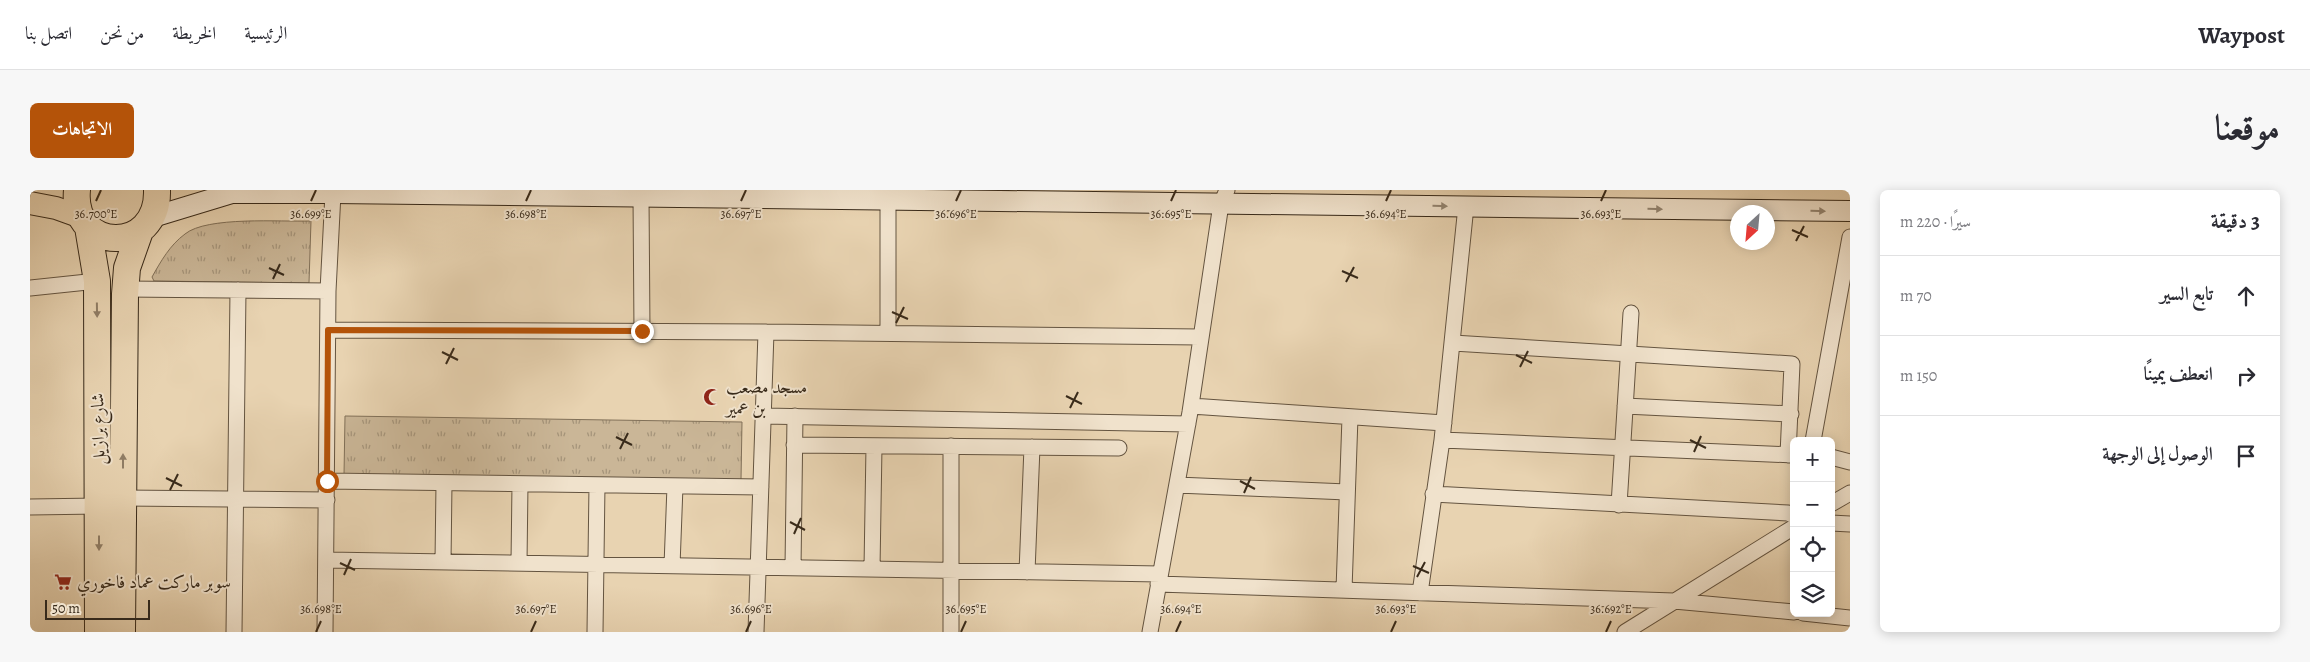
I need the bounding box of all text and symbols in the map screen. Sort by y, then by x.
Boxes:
text: Waypost [2198,19,2285,51]
text: اتصل بنا [25,21,72,45]
text: من نحن [100,21,144,45]
text: الخريطة [172,21,216,45]
text: الرئيسية [244,21,287,45]
button: الاتجاهات [30,103,134,158]
text: موقعنا [2215,103,2280,151]
one-way arrow [1432,202,1448,210]
one-way arrow [1647,205,1663,213]
north arrow [1730,205,1775,250]
text: 36.700°E [75,206,117,222]
text: 36.699°E [290,206,332,222]
text: 36.698°E [505,206,547,222]
text: 36.697°E [721,206,761,222]
text: 36.696°E [935,206,977,222]
text: 36.695°E [1150,206,1192,222]
text: 36.694°E [1365,206,1407,222]
text: 36.693°E [1581,206,1621,222]
one-way arrow [1810,207,1826,215]
text: 3 دقيقة [2211,207,2260,235]
text: سيرًا · 220 m [1900,211,1971,233]
text: تابع السير [2160,281,2213,307]
icon: ahead [2232,282,2260,310]
text: 70 m [1900,285,1932,307]
one-way arrow [93,303,101,319]
route end [631,320,654,343]
text: انعطف يمينًا [2143,361,2213,387]
icon: right [2232,362,2260,390]
text: 150 m [1900,365,1937,387]
place label: مسجد مصعب بن عمير [724,375,807,420]
mosque icon: مسجد مصعب بن عمير [702,387,722,407]
street label: شارع برازيل [85,393,114,465]
map controls [1790,437,1835,617]
button: + [1790,437,1835,482]
text: الوصول إلى الوجهة [2102,441,2213,467]
icon: arrive [2232,442,2260,470]
one-way arrow [119,453,127,469]
route start [316,470,339,493]
button: − [1790,482,1835,527]
button: locate [1790,527,1835,572]
one-way arrow [95,535,103,551]
place label: سوبر ماركت عماد فاخوري [77,570,231,597]
supermarket icon: سوبر ماركت عماد فاخوري [53,572,73,592]
button: layers [1790,572,1835,617]
scale bar [45,597,150,620]
text: 50 m [52,599,80,618]
text: 36.698°E [300,601,342,617]
text: 36.697°E [516,601,556,617]
text: 36.696°E [730,601,772,617]
text: 36.695°E [945,601,987,617]
text: 36.694°E [1160,601,1202,617]
text: 36.693°E [1376,601,1416,617]
text: 36.692°E [1590,601,1632,617]

